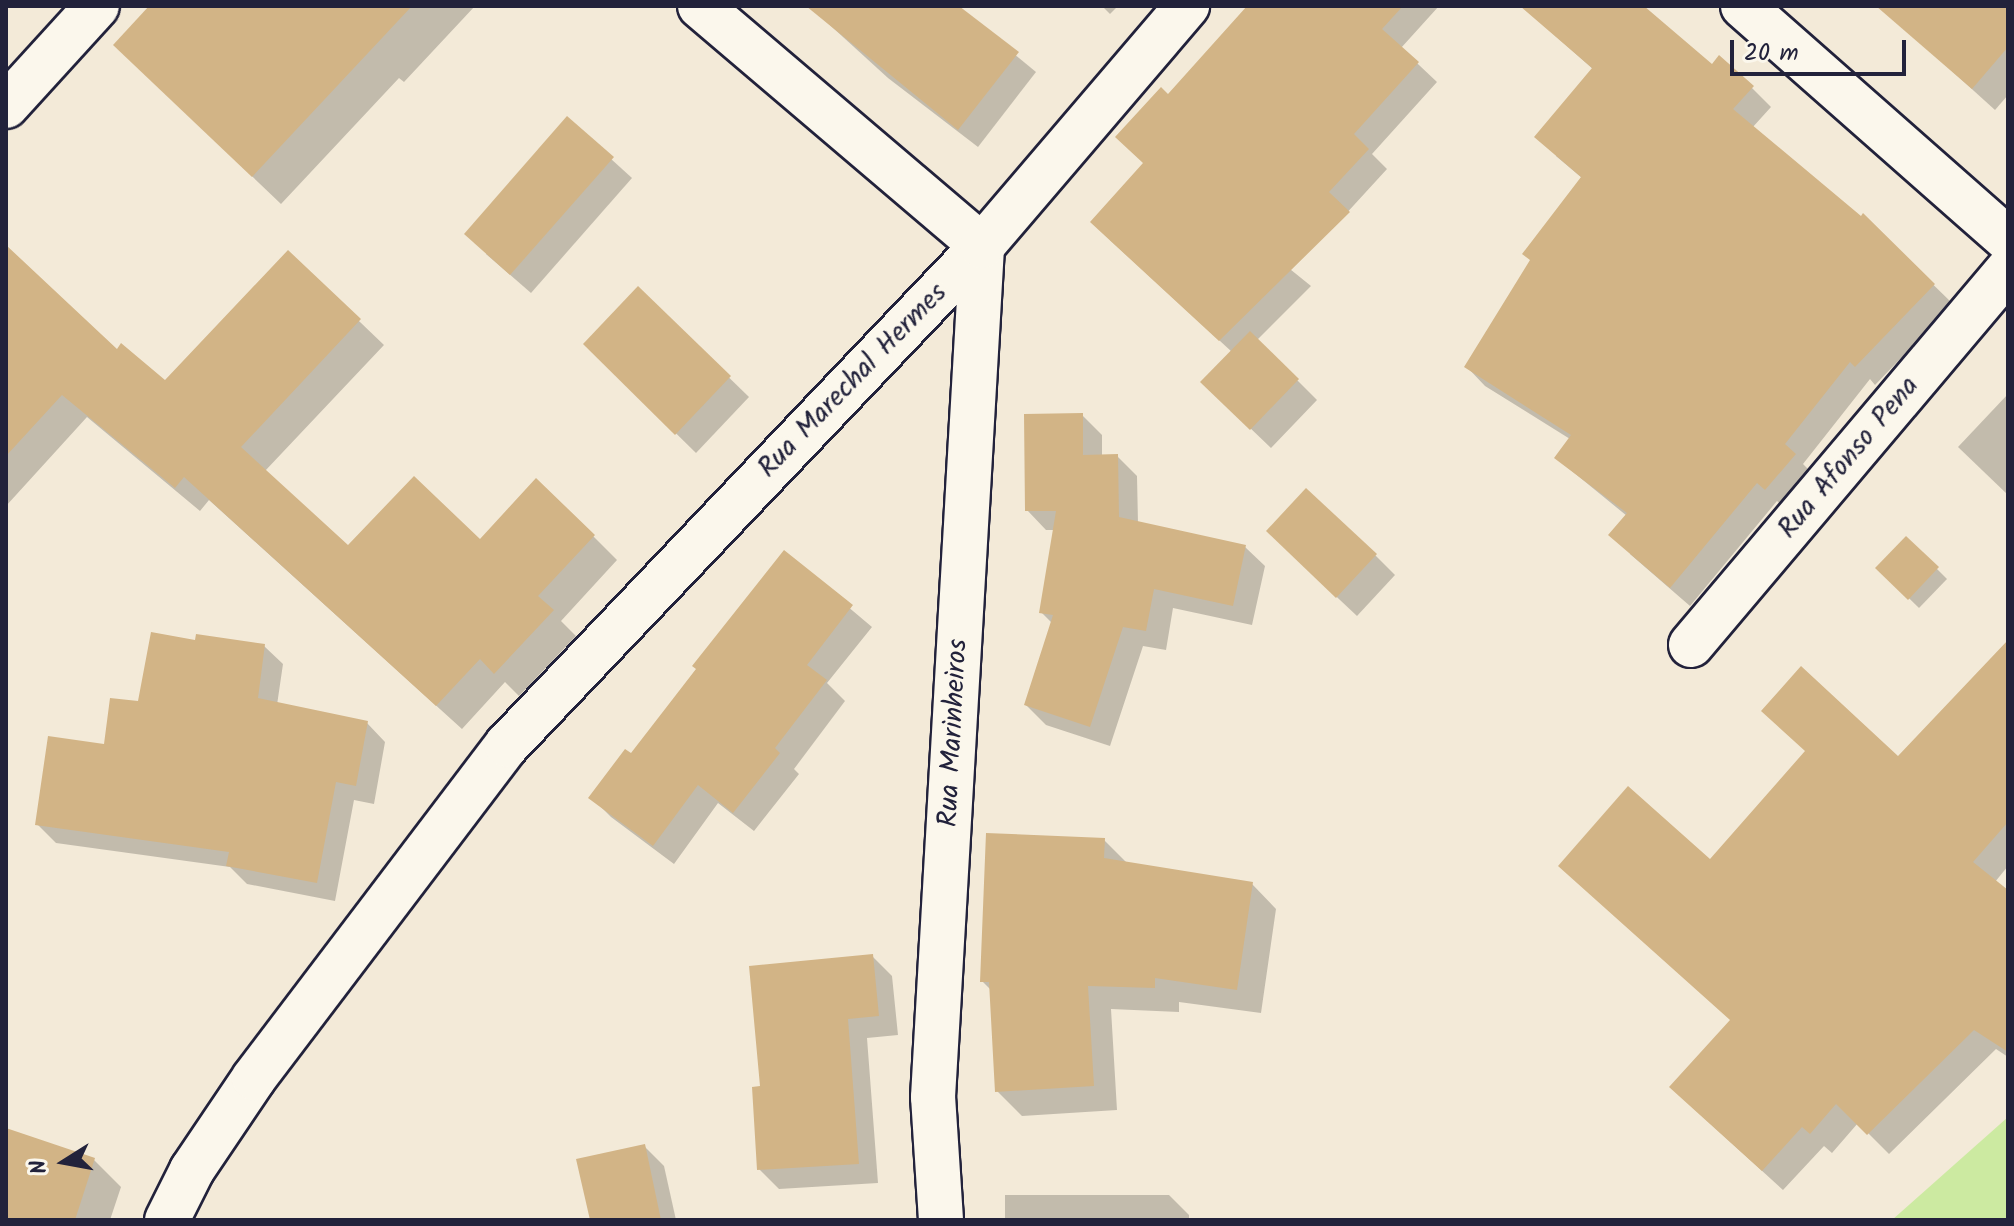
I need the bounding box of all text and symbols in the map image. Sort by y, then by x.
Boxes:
scale bar [1734,24,1910,74]
text: 20 m [1744,34,1799,73]
street label: Rua Marechal Hermes [752,277,954,485]
street label: Rua Afonso Pena [1772,370,1926,546]
street label: Rua Marinheiros [932,638,976,828]
north arrow [24,1122,104,1202]
text: N [21,1157,58,1177]

